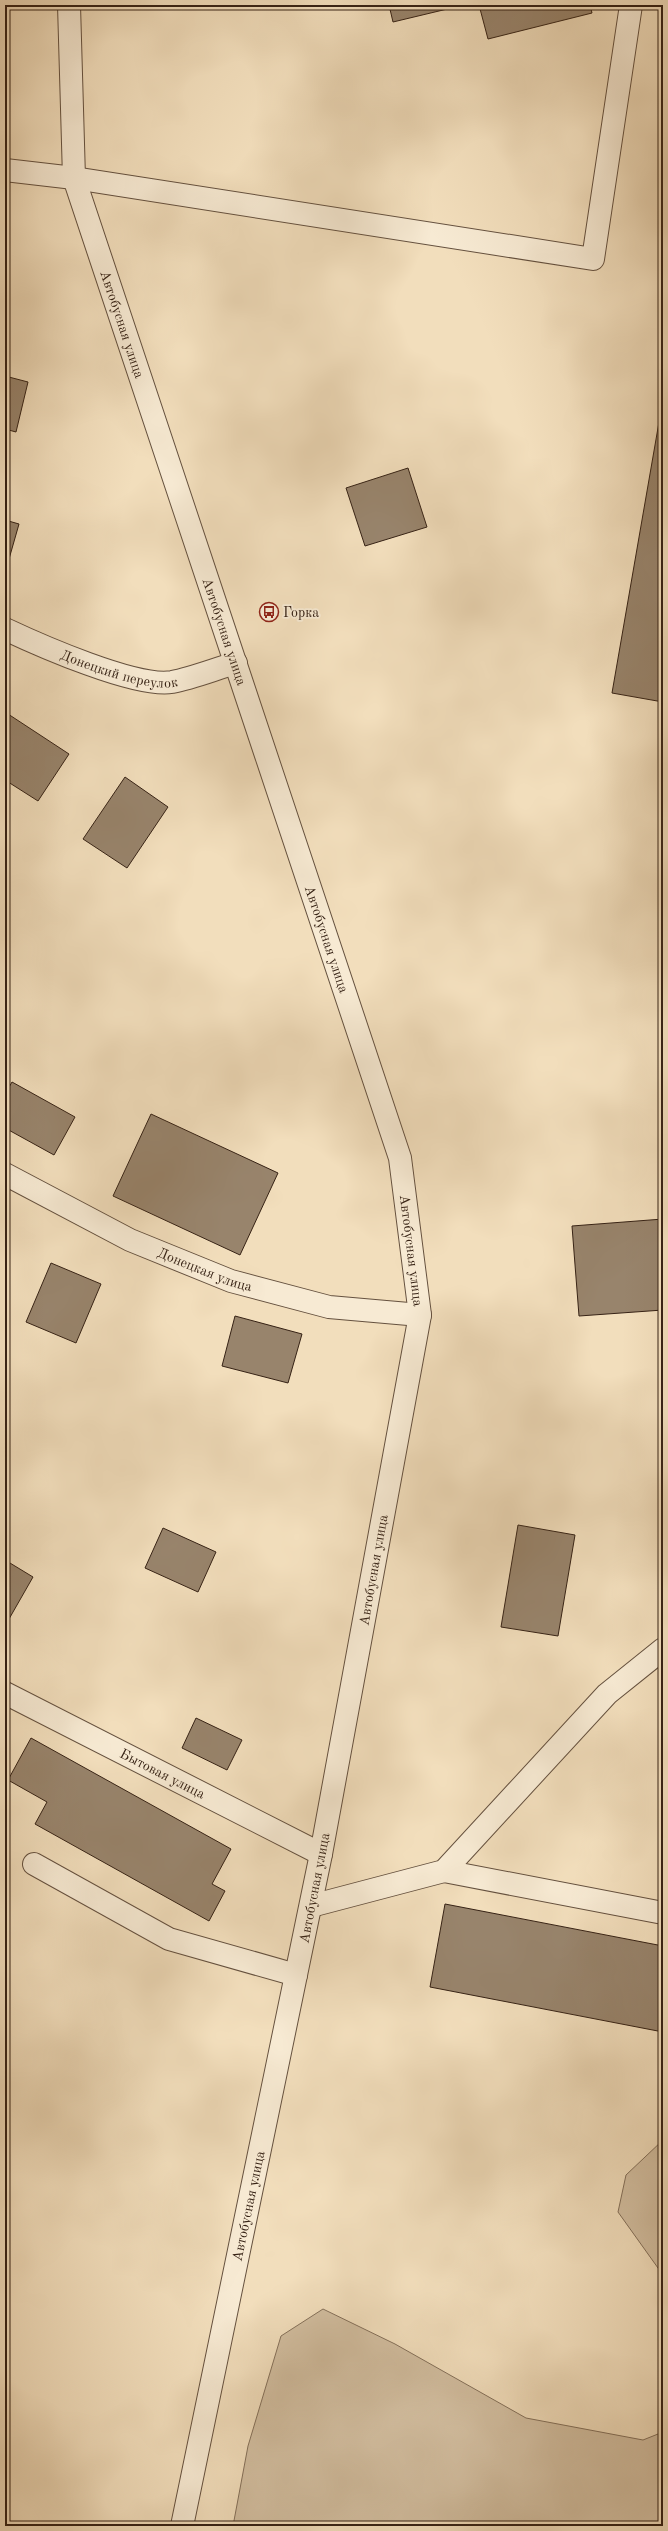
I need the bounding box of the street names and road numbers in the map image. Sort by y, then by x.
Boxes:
street label: Автобусная улица [97,269,146,380]
street label: Автобусная улица [200,576,248,687]
street label: Донецкий переулок [58,648,179,691]
street label: Автобусная улица [302,884,351,995]
street label: Автобусная улица [397,1194,425,1307]
street label: Донецкая улица [155,1246,254,1294]
street label: Автобусная улица [357,1514,391,1627]
street label: Бытовая улица [117,1747,207,1802]
street label: Автобусная улица [297,1832,333,1945]
street label: Автобусная улица [230,2150,268,2263]

